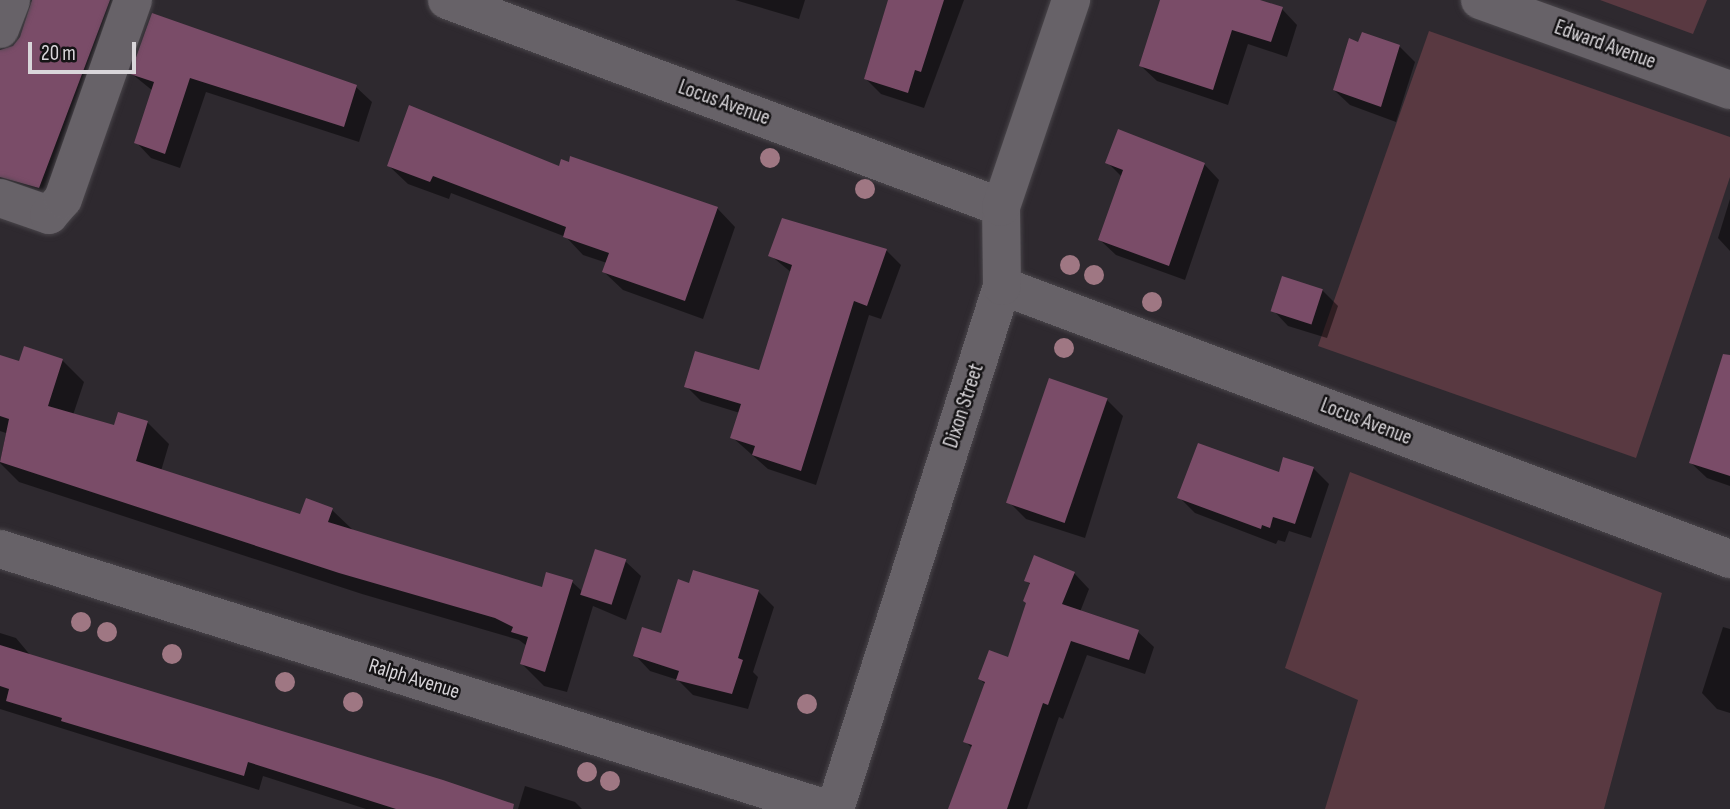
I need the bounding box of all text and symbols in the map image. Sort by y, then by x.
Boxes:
street label: Edward Avenue [1551,15,1659,75]
scale bar [32,28,140,72]
text: 20 m [41,41,76,66]
street label: Locus Avenue [675,75,773,131]
street label: Dixon Street [939,361,989,451]
street label: Locus Avenue [1317,393,1415,451]
street label: Ralph Avenue [365,653,463,705]

